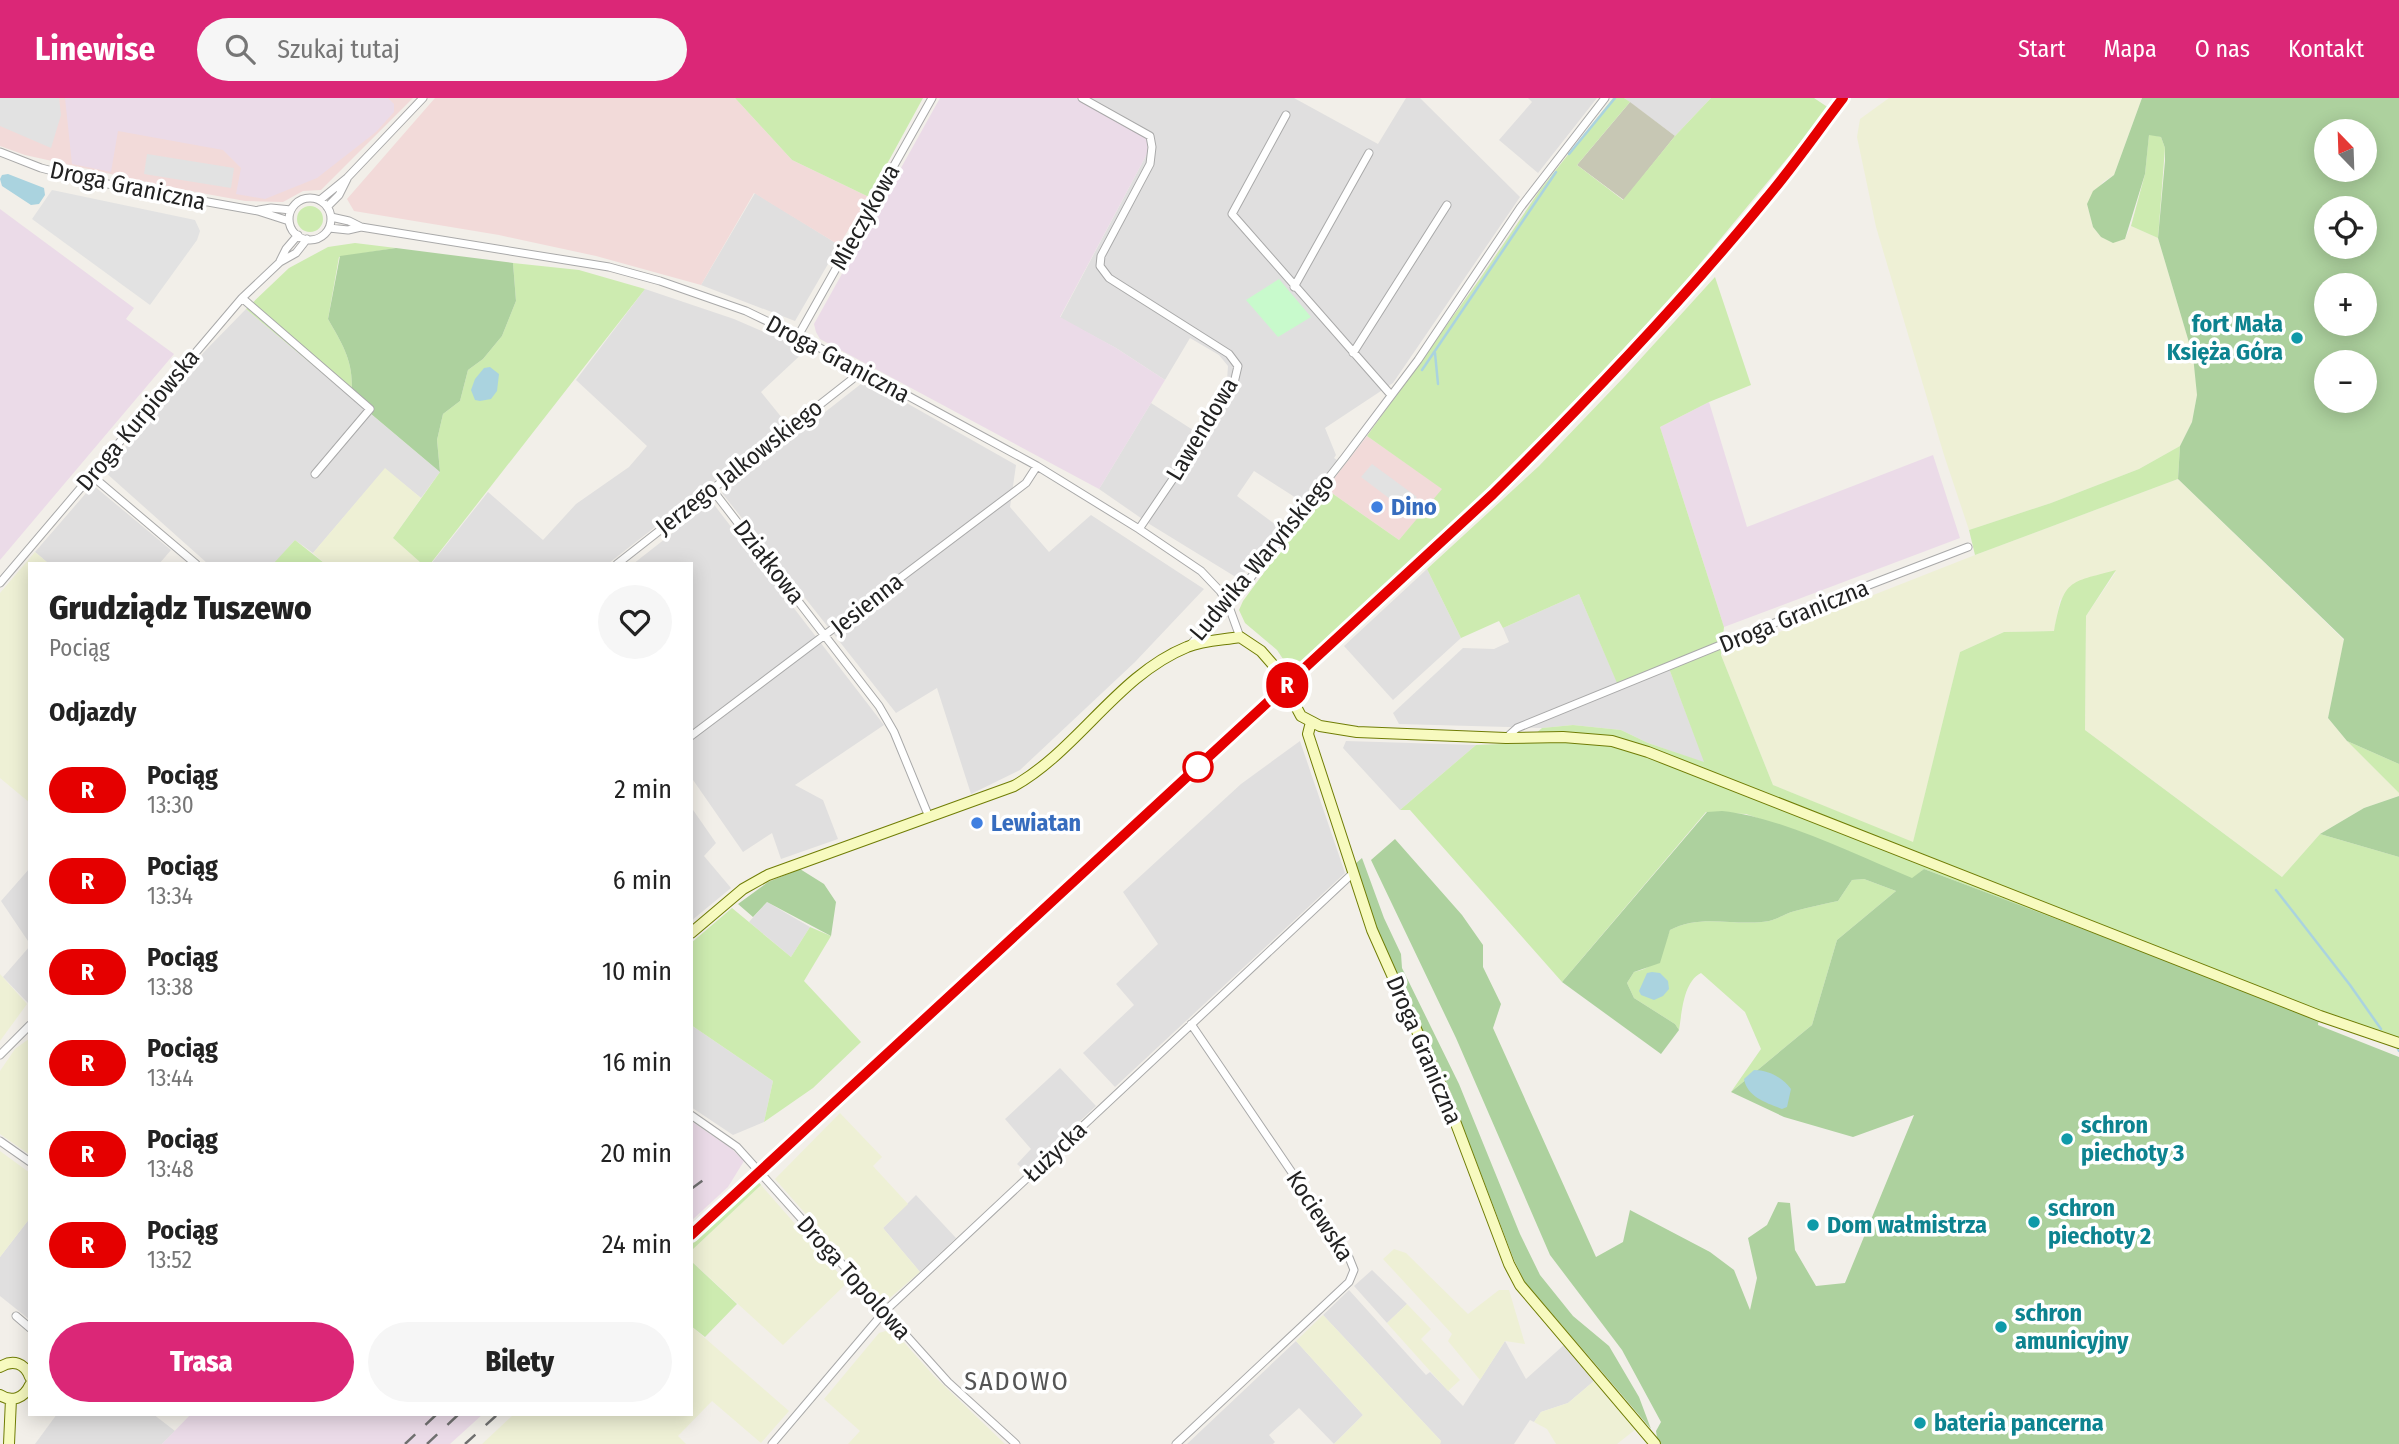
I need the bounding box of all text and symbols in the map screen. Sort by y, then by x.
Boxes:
search box [197,18,687,81]
text: Linewise [35,29,155,69]
icon: search [221,30,259,68]
text: Szukaj tutaj [277,34,400,65]
text: Start [2018,35,2066,63]
text: Mapa [2104,35,2157,63]
text: O nas [2195,35,2250,63]
text: Kontakt [2288,35,2364,63]
north arrow [2314,119,2376,182]
map controls [2314,119,2377,413]
street label: Droga Graniczna [48,156,208,216]
street label: Mieczykowa [825,159,905,275]
button: locate [2314,196,2377,259]
button: + [2314,273,2377,336]
street label: Droga Graniczna [761,309,915,409]
place label: fort Mała Księża Góra [2167,310,2283,366]
marker: fort Mała Księża Góra [2289,330,2305,346]
street label: Droga Kurpiowska [71,344,205,496]
button: − [2314,350,2377,413]
street label: Lawendowa [1160,373,1244,485]
street label: Jerzego Jalkowskiego [650,393,828,541]
street label: Ludwika Waryńskiego [1184,468,1340,646]
place label: Dino [1391,493,1437,521]
marker: Dino [1369,499,1385,515]
street label: Działkowa [728,515,810,609]
street label: Jesienna [825,567,909,641]
street label: Droga Graniczna [1715,573,1873,659]
button: heart [598,585,672,659]
text: Grudziądz Tuszewo [49,588,312,628]
text: Pociąg [49,634,110,662]
line badge: R [1264,662,1310,708]
text: R [1280,671,1294,699]
text: Odjazdy [49,697,136,728]
unlabelled marker [1183,752,1213,782]
text: Pociąg [147,760,218,791]
text: 2 min [614,774,672,805]
text: R [81,776,94,804]
text: 13:30 [147,791,194,819]
place label: Lewiatan [991,809,1081,837]
marker: Lewiatan [969,815,985,831]
text: Pociąg [147,851,218,882]
text: 6 min [613,865,672,896]
text: R [81,867,94,895]
text: 13:34 [147,882,193,910]
text: Pociąg [147,942,218,973]
text: 10 min [602,956,672,987]
text: R [81,958,94,986]
street label: Droga Graniczna [1380,972,1468,1128]
text: 13:38 [147,973,193,1001]
text: Pociąg [147,1033,218,1064]
text: 16 min [603,1047,672,1078]
text: R [81,1049,94,1077]
text: 13:44 [147,1064,193,1092]
place label: schron piechoty 3 [2081,1111,2184,1167]
street label: Łużycka [1018,1116,1092,1188]
text: Pociąg [147,1124,218,1155]
marker: schron piechoty 3 [2059,1131,2075,1147]
text: 20 min [601,1138,672,1169]
text: R [81,1140,94,1168]
text: 13:48 [147,1155,194,1183]
street label: Kociewska [1281,1166,1359,1266]
place label: schron piechoty 2 [2048,1194,2151,1250]
street label: Droga Topolowa [791,1211,917,1345]
place label: Dom wałmistrza [1827,1211,1987,1239]
marker: schron piechoty 2 [2026,1214,2042,1230]
text: Pociąg [147,1215,218,1246]
marker: Dom wałmistrza [1805,1217,1821,1233]
text: 24 min [602,1229,672,1260]
text: R [81,1231,94,1259]
text: 13:52 [147,1246,192,1274]
place label: schron amunicyjny [2015,1299,2129,1355]
marker: schron amunicyjny [1993,1319,2009,1335]
button: Trasa [49,1322,354,1402]
button: Bilety [368,1322,672,1402]
district label: SADOWO [964,1366,1070,1397]
place label: bateria pancerna [1934,1409,2104,1437]
marker: bateria pancerna [1912,1415,1928,1431]

